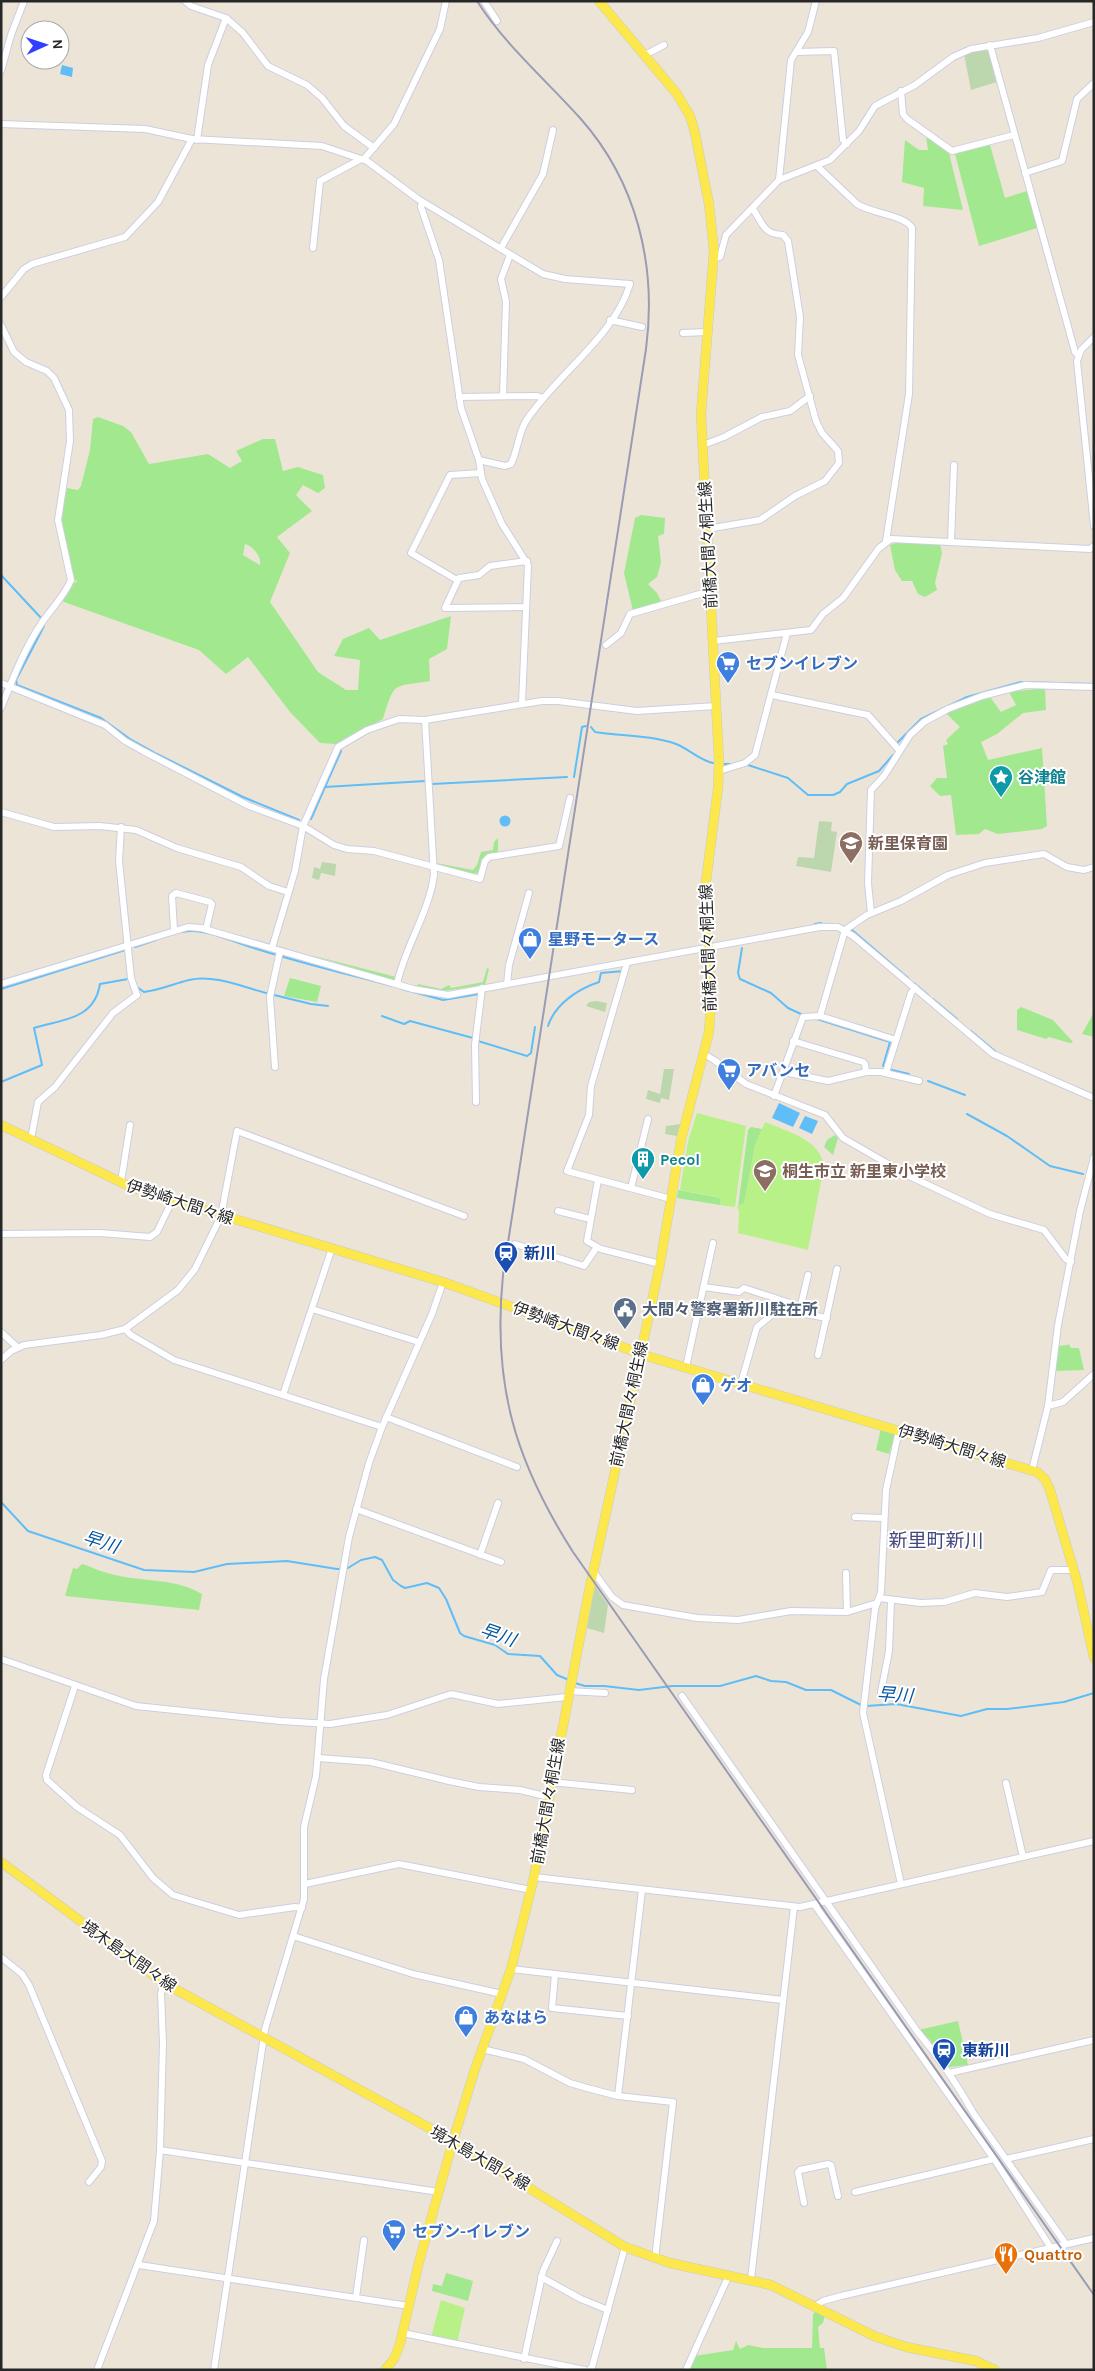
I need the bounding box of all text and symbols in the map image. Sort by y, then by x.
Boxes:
north arrow [20,20,70,70]
text: N [49,39,66,50]
street label: 前橋大間々桐生線 [695,481,721,609]
supermarket icon: セブンイレブン [715,650,741,684]
place label: セブンイレブン [746,654,858,673]
place icon: 谷津館 [988,764,1014,798]
place label: 谷津館 [1018,768,1066,787]
school or university icon: 新里保育園 [838,830,864,864]
place label: 新里保育園 [868,834,948,853]
street label: 前橋大間々桐生線 [696,884,720,1012]
shop icon: 星野モータース [517,926,543,960]
place label: 星野モータース [548,930,659,949]
supermarket icon: アバンセ [716,1057,742,1091]
place label: アバンセ [746,1061,810,1080]
building icon: Pecol [630,1146,656,1180]
place label: Pecol [660,1150,700,1169]
school or university icon: 桐生市立 新里東小学校 [752,1158,778,1192]
place label: 桐生市立 新里東小学校 [782,1162,946,1181]
street label: 伊勢崎大間々線 [124,1176,236,1228]
station icon: 新川 [493,1240,519,1274]
place label: 新川 [524,1244,556,1263]
public building icon: 大間々警察署新川駐在所 [612,1296,638,1330]
street label: 伊勢崎大間々線 [510,1298,622,1354]
place label: 大間々警察署新川駐在所 [642,1300,818,1319]
street label: 前橋大間々桐生線 [606,1339,652,1469]
shop icon: ゲオ [690,1372,716,1406]
place label: ゲオ [720,1376,752,1395]
street label: 伊勢崎大間々線 [896,1421,1008,1471]
water label: 早川 [80,1526,123,1559]
district label: 新里町新川 [888,1530,984,1552]
water label: 早川 [477,1619,520,1652]
water label: 早川 [876,1683,916,1707]
street label: 前橋大間々桐生線 [528,1736,568,1866]
street label: 境木島大間々線 [78,1916,180,1996]
shop icon: あなはら [453,2004,479,2038]
place label: あなはら [484,2008,548,2027]
station icon: 東新川 [931,2037,957,2071]
place label: 東新川 [962,2041,1010,2060]
street label: 境木島大間々線 [427,2122,533,2194]
supermarket icon: セブン-イレブン [381,2218,407,2252]
place label: セブン-イレブン [412,2222,530,2241]
restaurant icon: Quattro [993,2241,1019,2275]
place label: Quattro [1024,2245,1082,2264]

